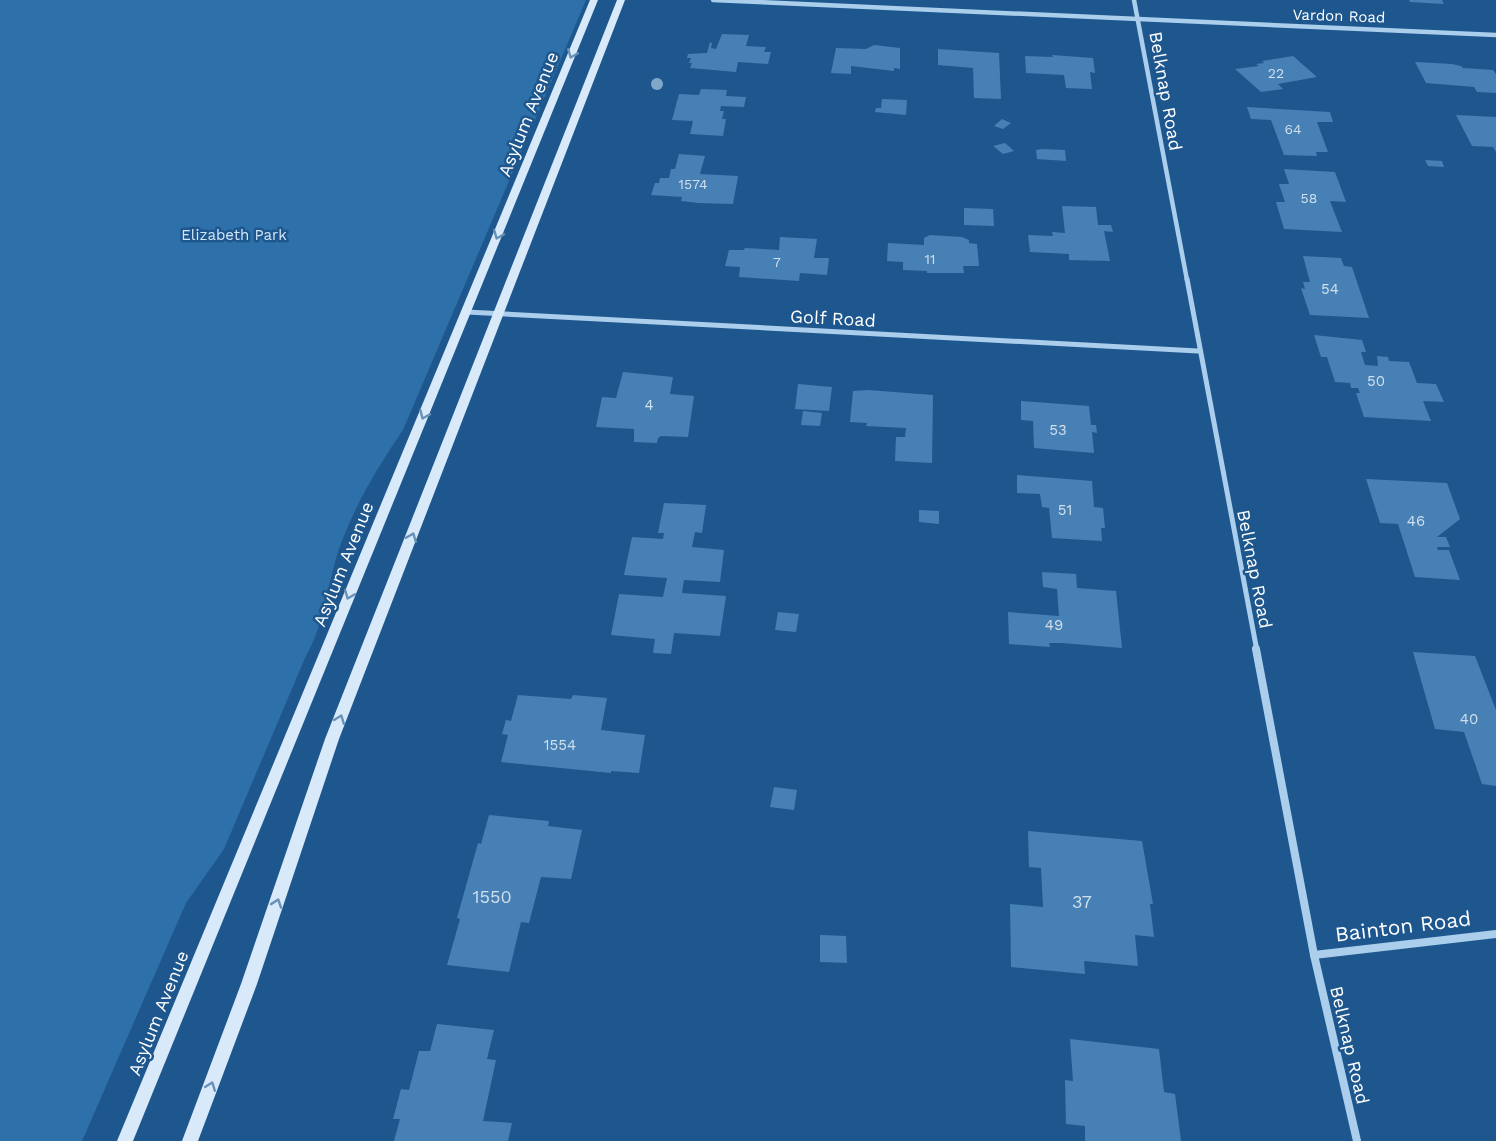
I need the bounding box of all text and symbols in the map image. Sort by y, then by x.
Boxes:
street label: Vardon Road [1292,5,1386,27]
street label: Belknap Road [1145,30,1187,152]
street label: Asylum Avenue [493,48,563,180]
one-way arrow [567,48,579,59]
house number: 22 [1268,65,1284,81]
house number: 64 [1284,121,1302,137]
house number: 1574 [678,176,708,192]
house number: 58 [1301,190,1317,206]
park label: Elizabeth Park [181,226,287,244]
one-way arrow [493,228,505,239]
house number: 11 [925,251,935,267]
house number: 7 [773,254,781,270]
house number: 54 [1321,280,1339,298]
street label: Golf Road [790,305,876,331]
house number: 50 [1367,372,1385,390]
house number: 4 [644,396,654,414]
one-way arrow [419,409,431,420]
house number: 53 [1049,421,1067,439]
street label: Asylum Avenue [308,498,378,630]
house number: 51 [1058,501,1072,519]
street label: Belknap Road [1233,508,1277,630]
house number: 46 [1407,512,1425,530]
one-way arrow [405,532,417,543]
one-way arrow [344,589,356,600]
house number: 49 [1045,616,1063,634]
house number: 40 [1460,710,1478,728]
one-way arrow [333,714,345,725]
house number: 1554 [544,736,576,754]
house number: 1550 [472,886,512,907]
house number: 37 [1072,891,1092,912]
one-way arrow [270,898,282,909]
street label: Bainton Road [1334,905,1472,947]
street label: Asylum Avenue [123,947,193,1079]
street label: Belknap Road [1326,984,1374,1106]
one-way arrow [203,1082,216,1092]

